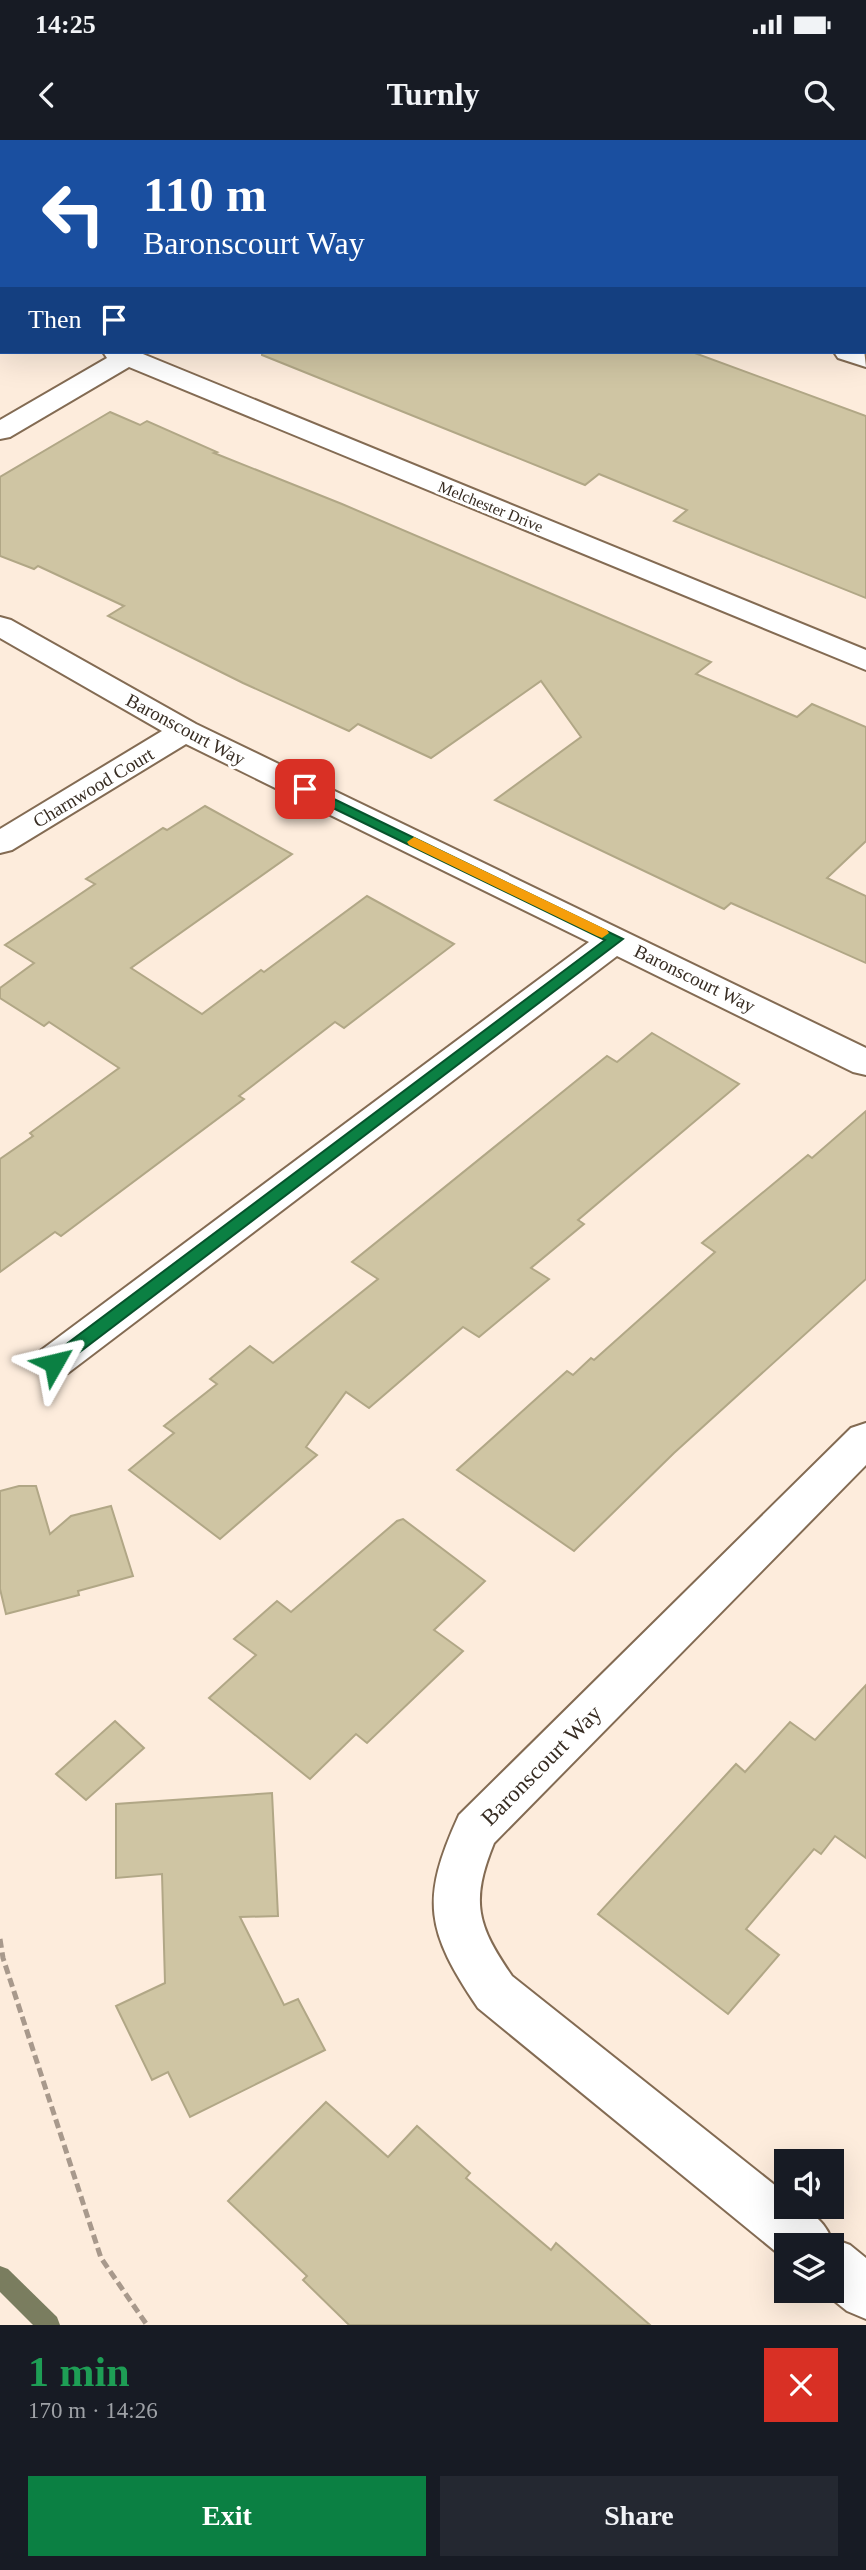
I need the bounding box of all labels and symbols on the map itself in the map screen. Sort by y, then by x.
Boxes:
street label: Melchester Drive [436,478,546,535]
street label: Baronscourt Way [123,689,249,770]
street label: Charnwood Court [29,743,158,832]
pin [275,759,335,819]
street label: Baronscourt Way [631,940,759,1017]
position arrow [17,1326,91,1400]
street label: Baronscourt Way [476,1700,607,1831]

